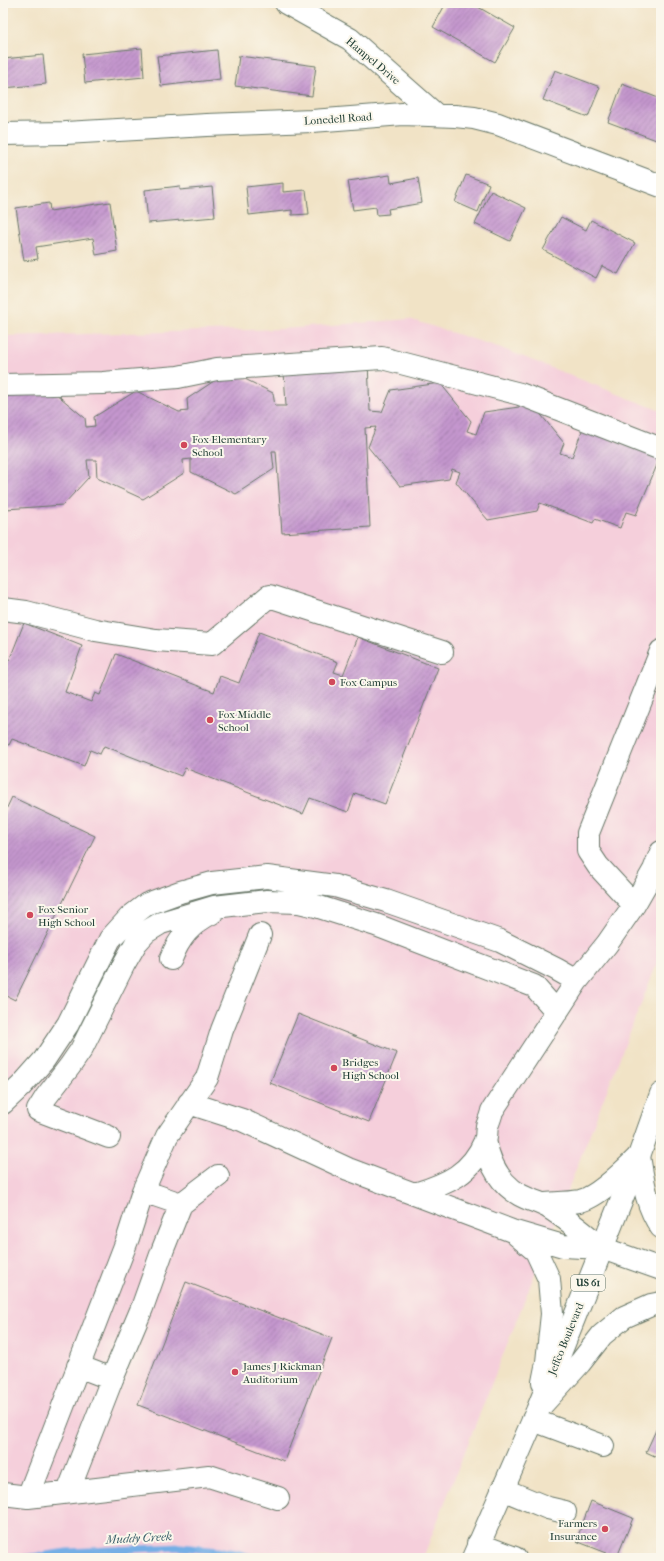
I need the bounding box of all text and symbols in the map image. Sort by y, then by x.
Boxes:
street label: Hampel Drive [343,35,403,88]
street label: Lonedell Road [303,110,374,128]
place label: Fox Elementary School [192,433,268,459]
marker: Fox Elementary School [179,440,189,450]
place label: Fox Campus [340,676,397,689]
marker: Fox Campus [327,677,337,687]
place label: Fox Middle School [218,708,271,734]
marker: Fox Middle School [205,715,215,725]
place label: Fox Senior High School [38,903,95,929]
marker: Fox Senior High School [25,910,35,920]
place label: Bridges High School [342,1056,399,1082]
marker: Bridges High School [329,1063,339,1073]
road number: US 61 [571,1275,605,1291]
street label: Jeffco Boulevard [545,1300,587,1378]
place label: James J Rickman Auditorium [242,1360,322,1386]
marker: James J Rickman Auditorium [230,1367,240,1377]
place label: Farmers Insurance [550,1517,598,1543]
marker: Farmers Insurance [600,1524,610,1534]
water label: Muddy Creek [105,1529,172,1547]

